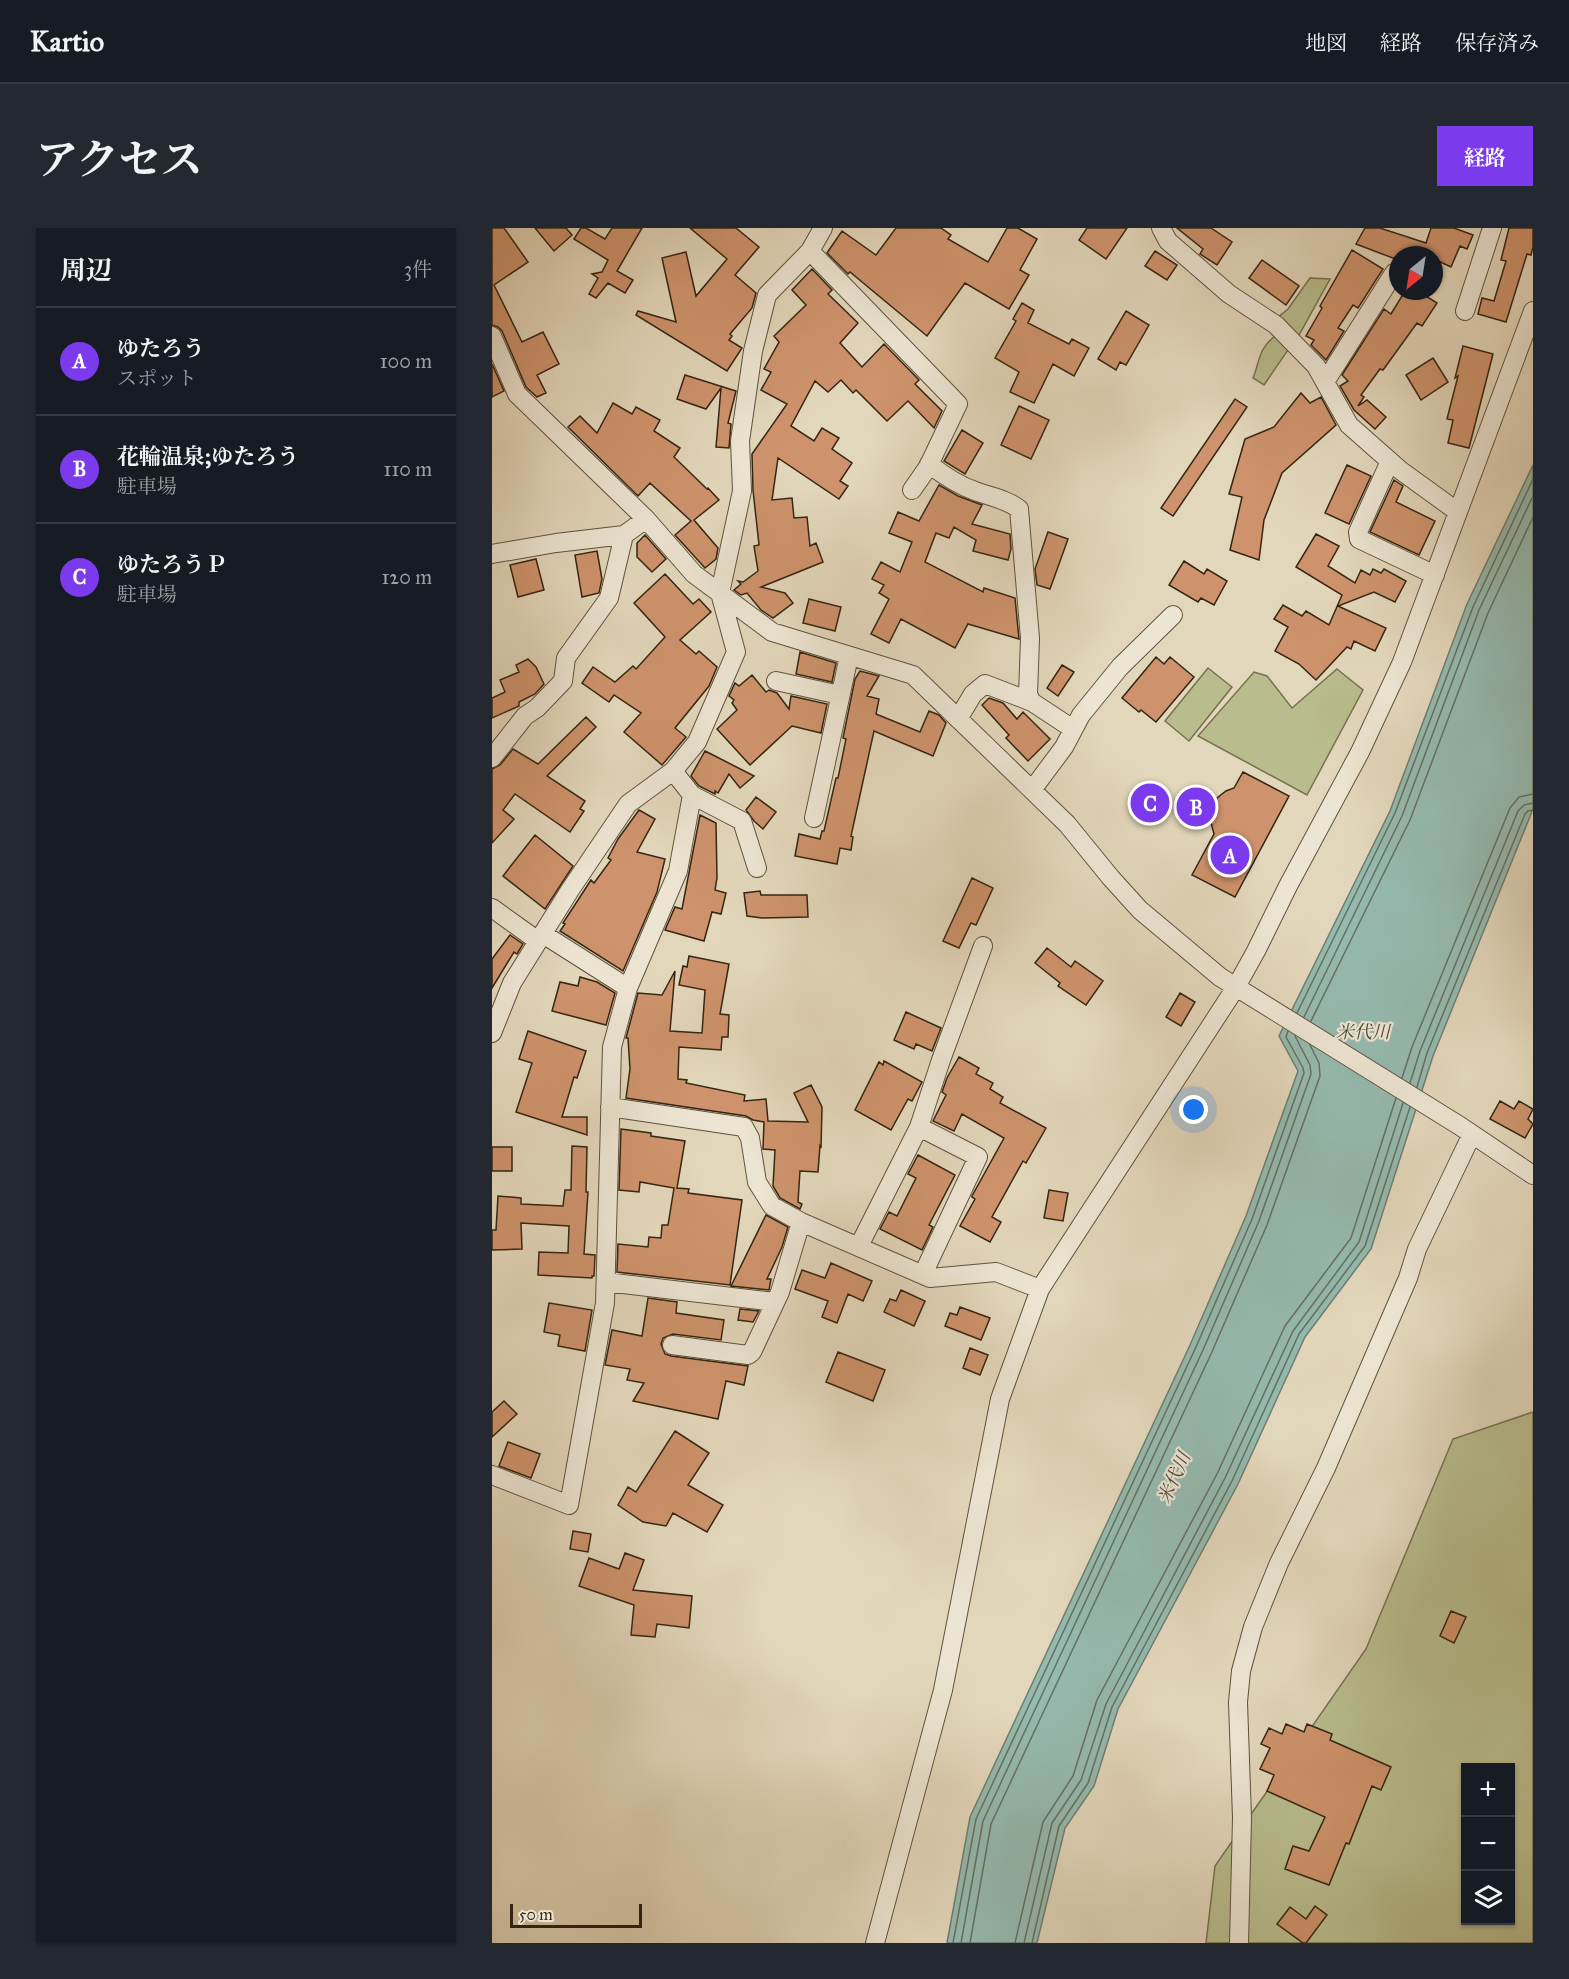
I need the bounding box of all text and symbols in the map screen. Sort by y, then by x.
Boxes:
text: Kartio [30,24,104,59]
text: 地図 [1305,30,1347,56]
text: 経路 [1380,30,1422,56]
text: 保存済み [1455,30,1539,56]
button: 経路 [1437,126,1533,186]
text: アクセス [36,134,203,186]
north arrow [1389,246,1443,300]
text: 周辺 [60,254,112,286]
text: 3件 [404,257,432,281]
text: ゆたろう [117,335,205,362]
text: A [73,349,86,373]
text: 100 m [380,349,432,373]
text: スポット [117,366,197,390]
text: 花輪温泉;ゆたろう [117,443,299,470]
text: B [73,457,86,481]
text: 110 m [384,457,432,481]
text: 駐車場 [117,474,177,498]
text: ゆたろうＰ [117,551,227,578]
text: C [73,565,86,589]
text: 120 m [381,565,432,589]
text: 駐車場 [117,582,177,606]
pin: C [1130,780,1170,826]
pin: B [1176,784,1216,830]
pin: A [1210,832,1250,878]
water label: 米代川 [1336,1021,1392,1043]
your location [1179,1095,1208,1124]
water label: 米代川 [1153,1447,1196,1507]
map controls [1461,1763,1515,1925]
button: + [1461,1763,1515,1817]
button: − [1461,1817,1515,1871]
button: layers [1461,1871,1515,1925]
scale bar [510,1901,642,1928]
text: 50 m [519,1905,553,1924]

